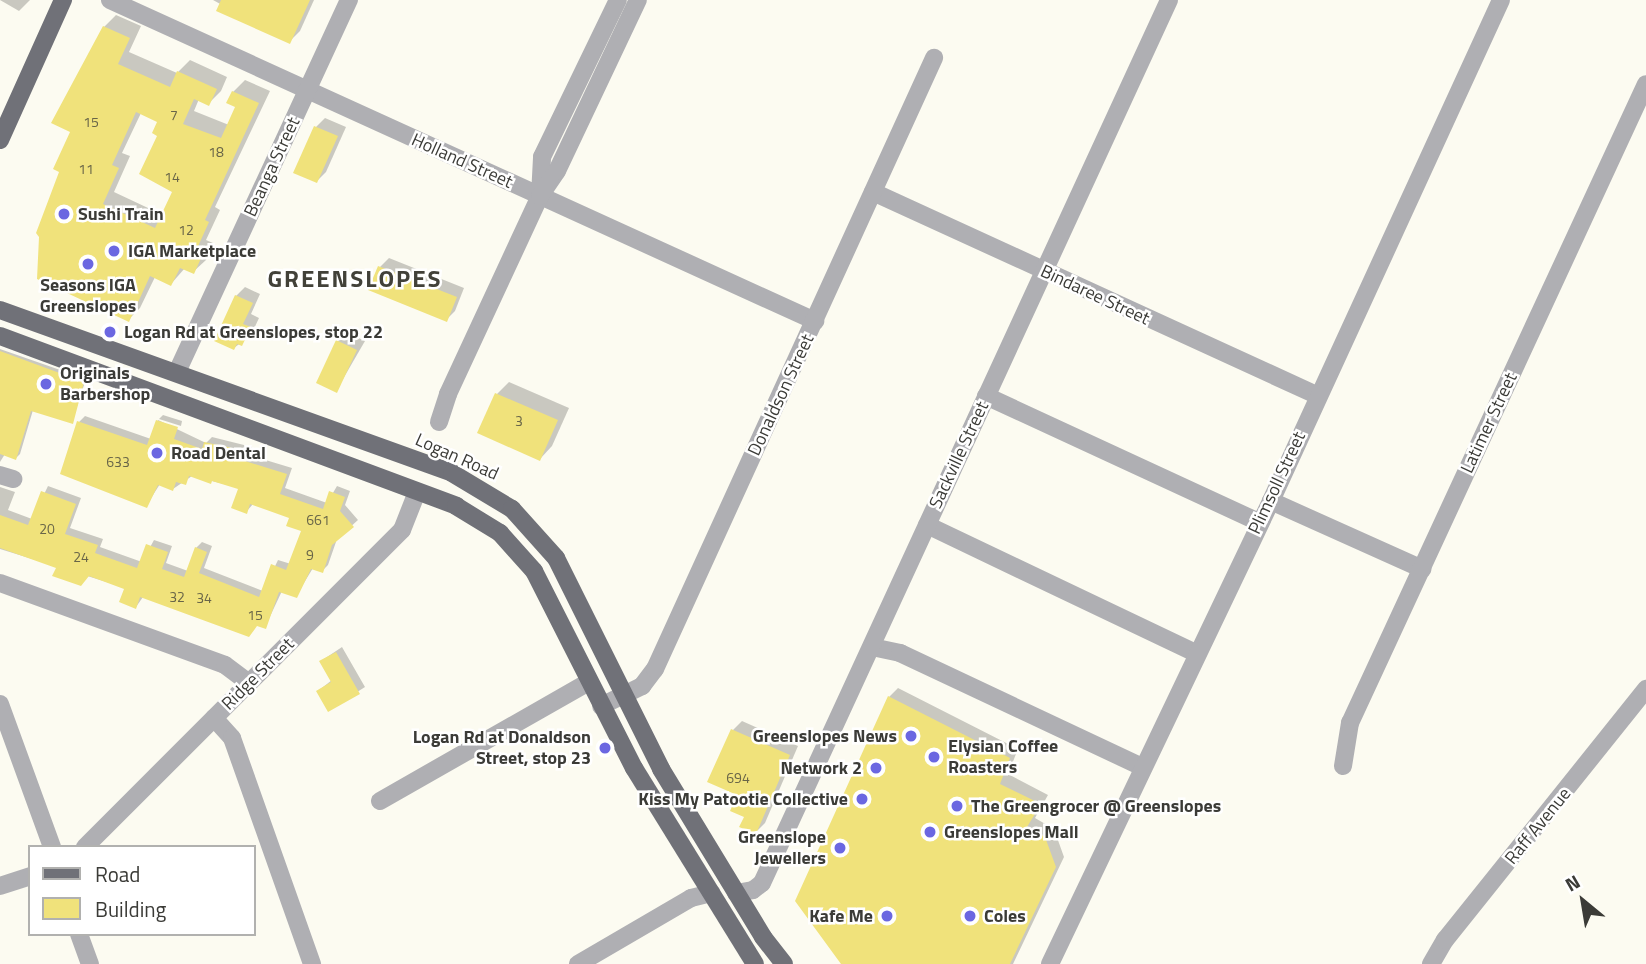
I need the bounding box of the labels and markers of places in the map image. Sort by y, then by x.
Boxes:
place label: Sushi Train [78,203,164,225]
marker: Sushi Train [56,206,72,222]
place label: IGA Marketplace [128,240,256,262]
marker: IGA Marketplace [106,243,122,259]
marker: Seasons IGA Greenslopes [80,256,96,272]
place label: Seasons IGA Greenslopes [40,275,136,318]
place label: Logan Rd at Greenslopes, stop 22 [124,321,383,343]
marker: Logan Rd at Greenslopes, stop 22 [102,324,118,340]
place label: Originals Barbershop [60,363,150,406]
marker: Originals Barbershop [38,376,54,392]
place label: Road Dental [171,442,266,464]
marker: Road Dental [149,445,165,461]
place label: Greenslopes News [753,725,897,747]
place label: Logan Rd at Donaldson Street, stop 23 [413,727,591,770]
marker: Greenslopes News [903,728,919,744]
place label: Elysian Coffee Roasters [948,736,1058,778]
marker: Logan Rd at Donaldson Street, stop 23 [597,740,613,756]
marker: Elysian Coffee Roasters [926,749,942,765]
place label: Network 2 [780,757,862,779]
marker: Network 2 [868,760,884,776]
place label: Kiss My Patootie Collective [638,788,848,810]
marker: Kiss My Patootie Collective [854,791,870,807]
place label: The Greengrocer @ Greenslopes [971,795,1221,817]
marker: The Greengrocer @ Greenslopes [949,798,965,814]
place label: Greenslopes Mall [944,821,1079,843]
marker: Greenslopes Mall [922,824,938,840]
place label: Greenslope Jewellers [738,827,826,870]
marker: Greenslope Jewellers [832,840,848,856]
place label: Kafe Me [809,905,873,927]
place label: Coles [984,905,1026,927]
marker: Kafe Me [879,908,895,924]
marker: Coles [962,908,978,924]

